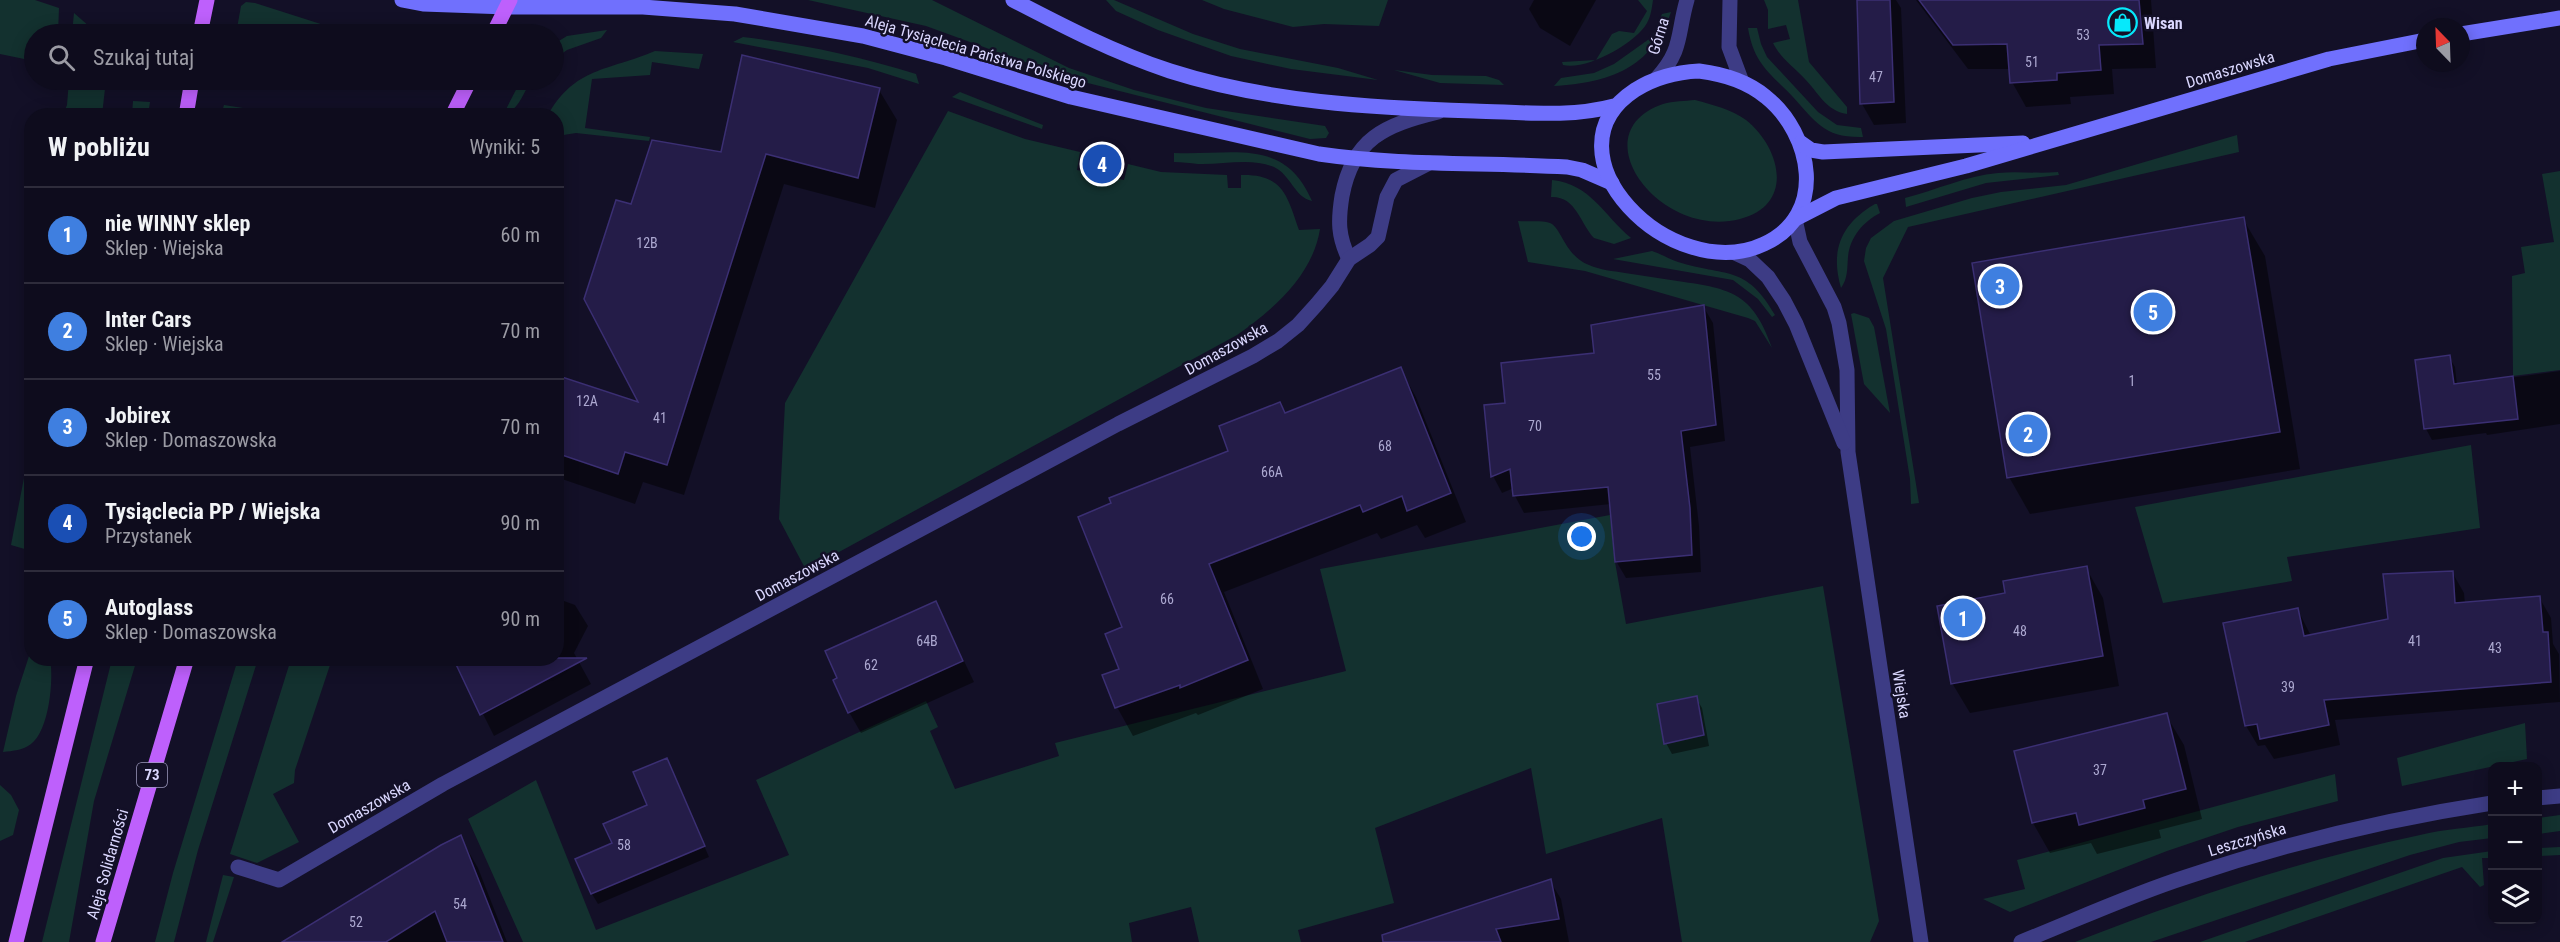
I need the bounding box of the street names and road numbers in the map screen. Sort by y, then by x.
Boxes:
street label: Aleja Tysiąclecia Państwa Polskiego [863,11,1089,92]
street label: Górna [1644,15,1673,57]
street label: Domaszowska [2184,47,2277,92]
street label: Domaszowska [1182,318,1271,379]
street label: Domaszowska [752,546,842,605]
street label: Wiejska [1888,668,1915,720]
road number: 73 [137,763,167,787]
street label: Domaszowska [325,775,414,838]
street label: Aleja Solidarności [83,807,132,921]
street label: Leszczyńska [2206,819,2288,860]

